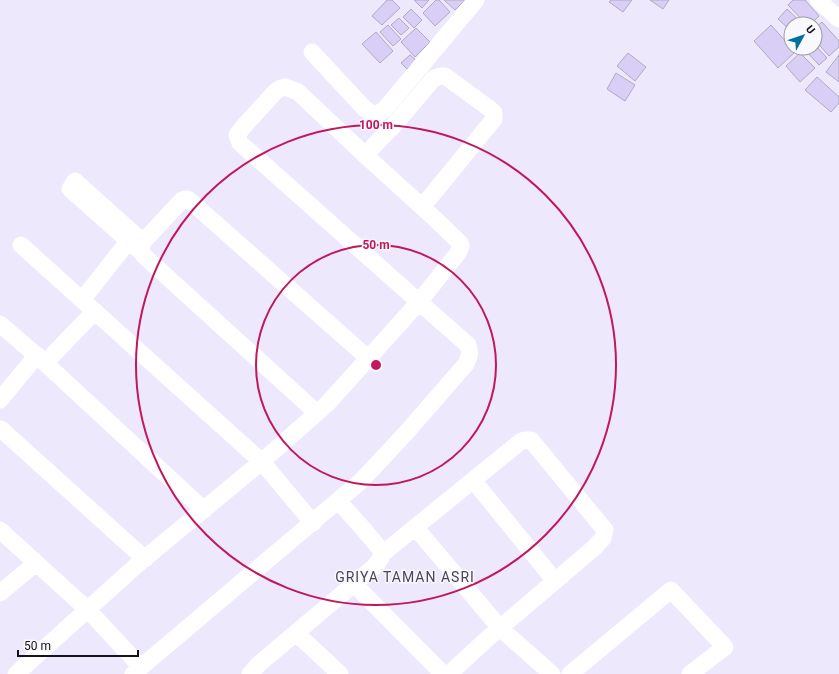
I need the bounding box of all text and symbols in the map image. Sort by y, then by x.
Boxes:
north arrow [783,16,823,56]
text: U [803,23,818,37]
text: 100 m [359,118,393,132]
text: 50 m [362,238,390,252]
centre of rings [369,358,383,372]
district label: GRIYA TAMAN ASRI [335,569,475,585]
scale bar [18,632,138,658]
text: 50 m [24,639,51,653]

